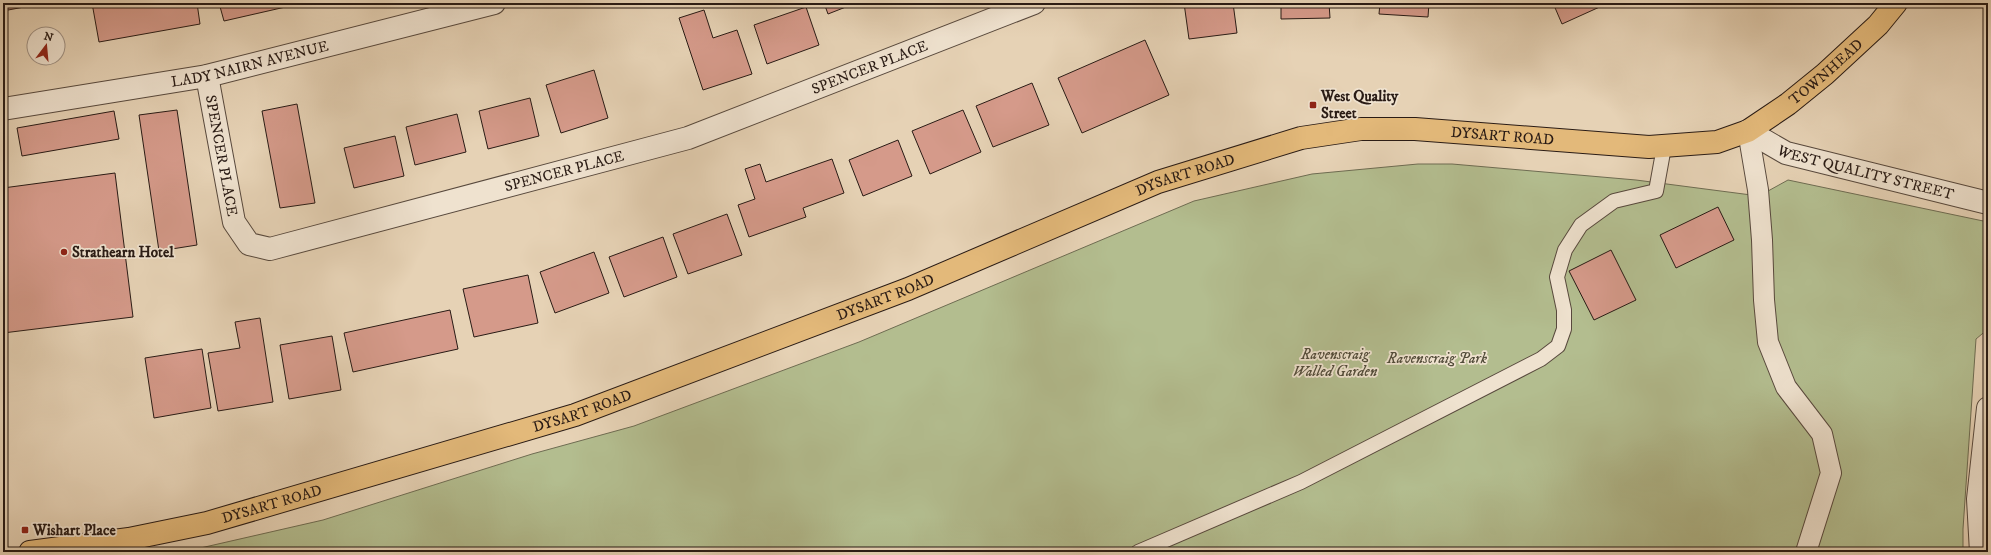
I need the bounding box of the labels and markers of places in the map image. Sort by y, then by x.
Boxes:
place label: West Quality Street [1320,87,1399,123]
marker: West Quality Street [1308,100,1318,110]
place label: Strathearn Hotel [72,243,174,262]
marker: Strathearn Hotel [59,247,69,257]
place label: Wishart Place [32,521,116,540]
marker: Wishart Place [20,525,30,535]

